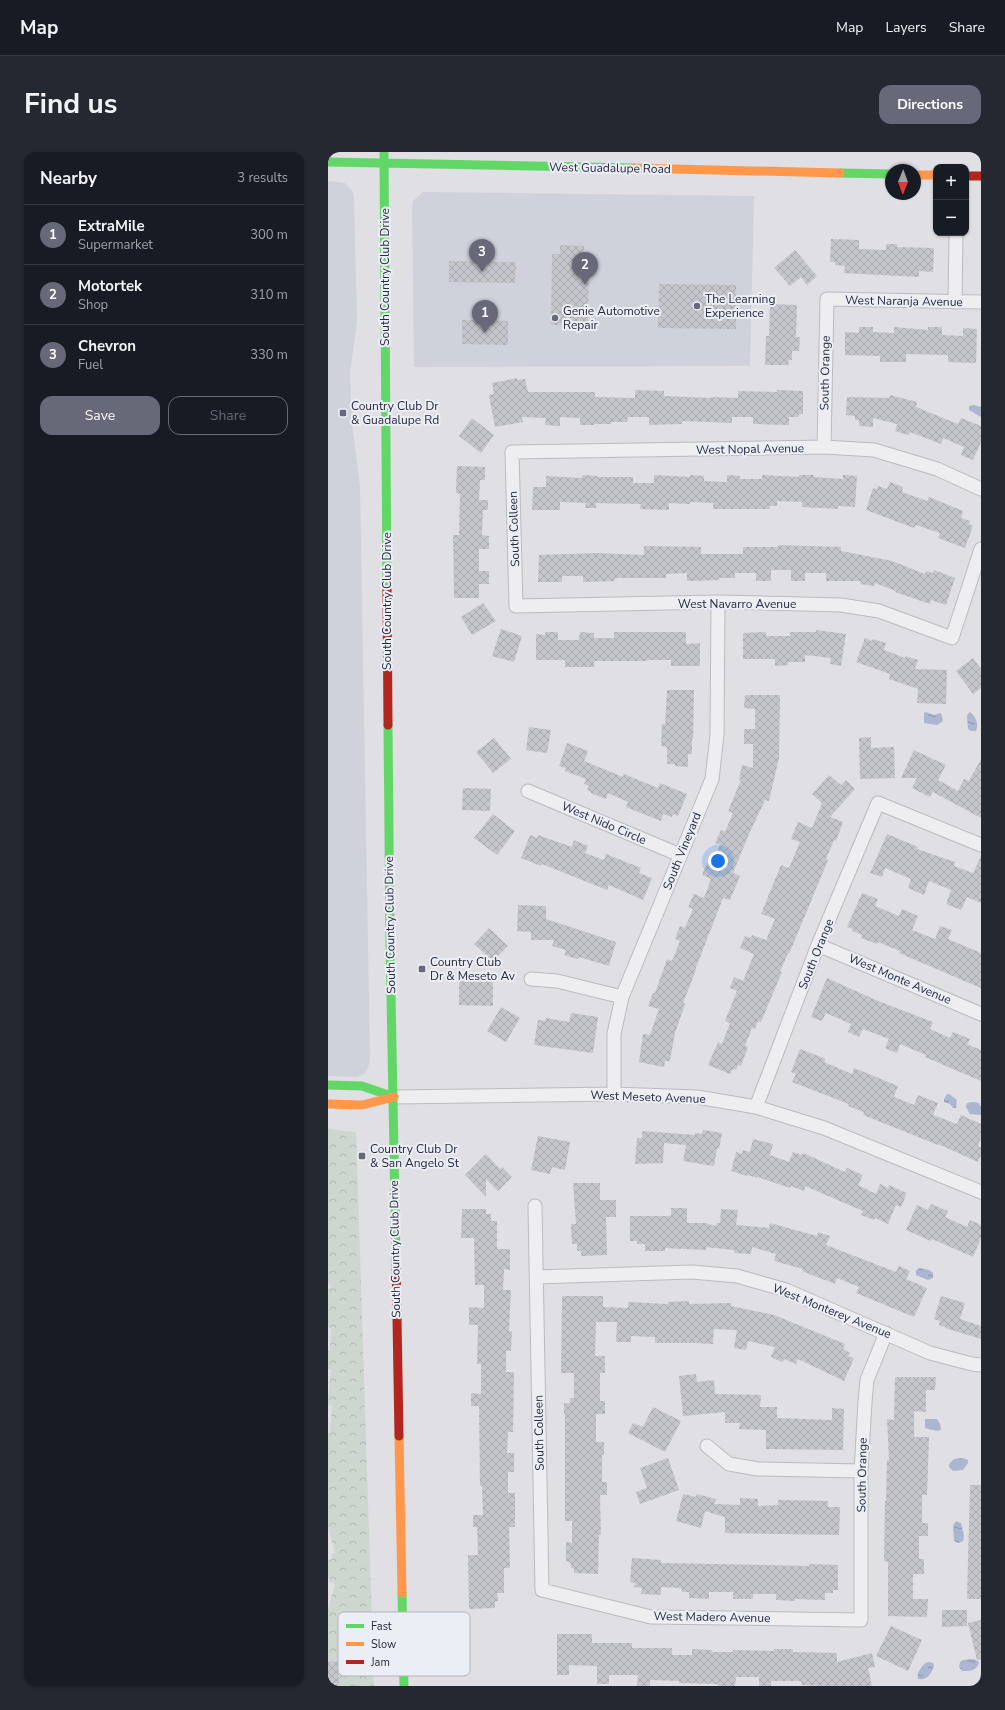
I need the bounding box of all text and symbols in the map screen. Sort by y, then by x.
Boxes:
text: Map [20,15,58,41]
text: Map [836,18,863,37]
text: Layers [885,18,927,37]
text: Share [949,18,985,37]
text: Find us [24,85,118,123]
button: Directions [879,85,981,124]
street label: West Guadalupe Road [549,159,671,177]
north arrow [885,164,921,200]
map controls [933,164,969,236]
button: + [933,164,969,200]
text: Nearby [40,167,97,190]
text: 3 results [237,169,288,187]
button: − [933,200,969,236]
street label: South Country Club Drive [377,208,393,346]
text: ExtraMile [78,216,145,236]
text: 1 [49,226,57,244]
text: 300 m [250,226,288,244]
text: Supermarket [78,236,153,254]
pin: 3 [469,239,495,272]
pin: 2 [572,252,598,285]
text: Motortek [78,276,142,296]
text: 2 [49,286,57,304]
text: 310 m [250,286,288,304]
place label: The Learning Experience [705,291,775,321]
street label: West Naranja Avenue [845,292,963,310]
text: Shop [78,296,108,314]
pin: 1 [472,300,498,333]
marker: The Learning Experience [692,301,702,311]
place label: Genie Automotive Repair [563,303,660,333]
marker: Genie Automotive Repair [550,313,560,323]
street label: South Orange [816,335,834,411]
text: Chevron [78,336,136,356]
text: 3 [49,346,57,364]
text: 330 m [250,346,288,364]
text: Fuel [78,356,103,374]
button: Save [40,396,160,435]
button: Share [168,396,288,435]
place label: Country Club Dr & Guadalupe Rd [351,398,439,428]
marker: Country Club Dr & Guadalupe Rd [338,408,348,418]
street label: West Nopal Avenue [696,440,804,458]
street label: South Colleen [505,491,523,567]
street label: South Country Club Drive [379,532,395,670]
street label: West Navarro Avenue [678,596,796,612]
street label: West Nido Circle [559,798,649,848]
street label: South Vineyard [659,810,705,892]
your location [708,851,728,871]
street label: South Country Club Drive [381,856,399,994]
street label: South Orange [795,916,837,992]
street label: West Monte Avenue [846,950,954,1008]
place label: Country Club Dr & Meseto Av [430,954,516,984]
marker: Country Club Dr & Meseto Av [417,964,427,974]
street label: West Meseto Avenue [590,1087,706,1107]
place label: Country Club Dr & San Angelo St [370,1141,460,1171]
marker: Country Club Dr & San Angelo St [357,1151,367,1161]
street label: South Country Club Drive [386,1180,404,1318]
street label: West Monterey Avenue [770,1280,894,1342]
street label: South Colleen [530,1395,548,1471]
street label: South Orange [853,1437,871,1513]
street label: West Madero Avenue [654,1608,770,1626]
legend [338,1612,470,1676]
text: Fast [371,1619,392,1634]
text: Slow [371,1637,396,1652]
text: Jam [370,1655,390,1670]

